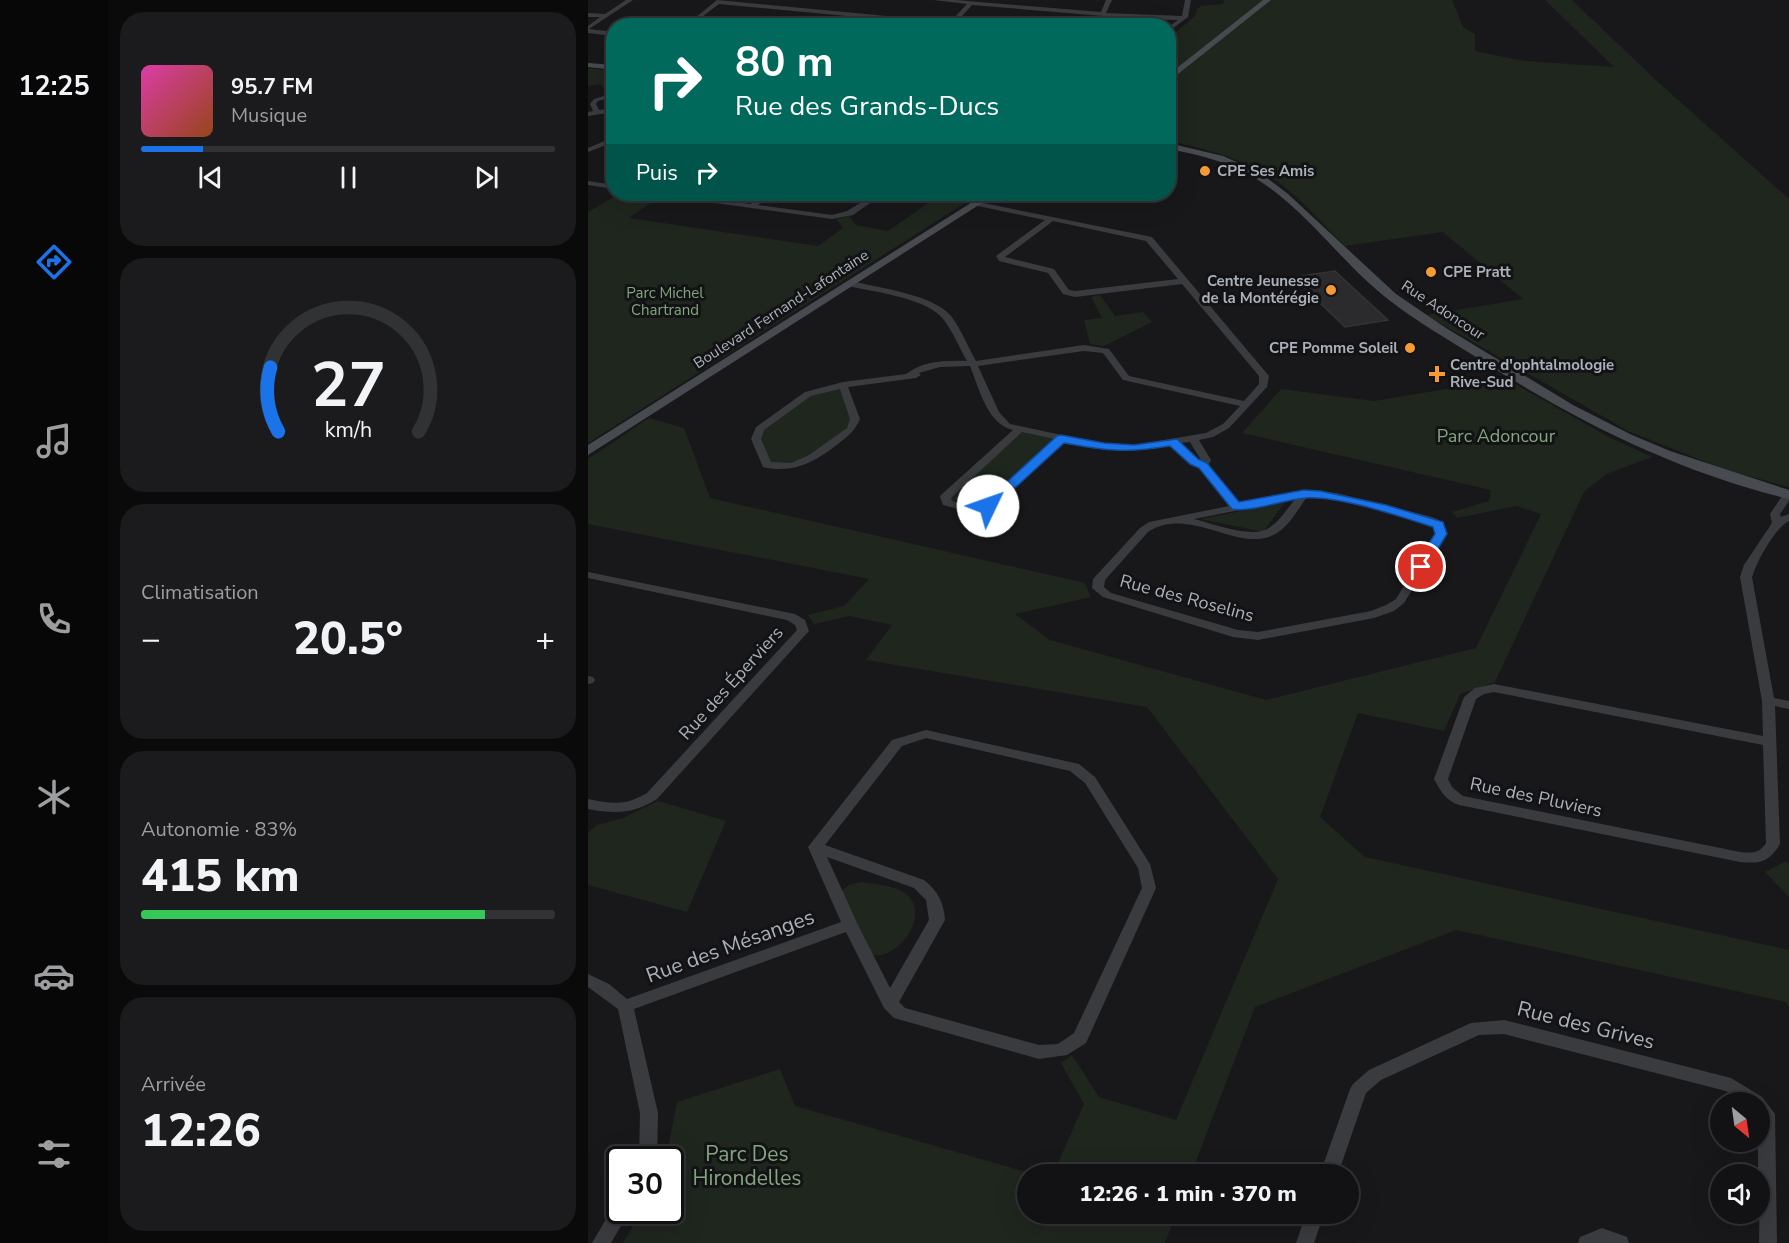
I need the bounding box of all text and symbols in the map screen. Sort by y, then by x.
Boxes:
text: 80 m [735,34,834,91]
icon: right [636,42,714,120]
text: 12:25 [18,68,90,105]
text: 95.7 FM [231,72,313,102]
text: Rue des Grands-Ducs [735,88,999,125]
text: Musique [231,102,307,129]
icon: right [690,156,723,189]
text: Puis [636,158,678,188]
icon: previous [194,161,227,194]
icon: pause [332,161,365,194]
icon: next [470,161,503,194]
place label: CPE Ses Amis [1217,161,1314,181]
marker: CPE Ses Amis [1198,164,1212,178]
icon: directions [33,241,75,283]
street label: Boulevard Fernand-Lafontaine [690,245,872,373]
place label: CPE Pratt [1443,262,1511,282]
marker: CPE Pratt [1424,265,1438,279]
place label: Centre Jeunesse de la Montérégie [1202,271,1319,308]
street label: Rue Adoncour [1397,276,1489,345]
park label: Parc Michel Chartrand [626,283,704,320]
marker: Centre Jeunesse de la Montérégie [1324,283,1338,297]
place label: CPE Pomme Soleil [1269,338,1398,358]
marker: CPE Pomme Soleil [1403,341,1417,355]
text: 27 [311,343,385,428]
place label: Centre d'ophtalmologie Rive-Sud [1450,355,1614,392]
marker: Centre d'ophtalmologie Rive-Sud [1428,365,1446,383]
text: km/h [324,416,372,446]
icon: music [33,420,75,462]
park label: Parc Adoncour [1437,424,1556,448]
position arrow [956,474,1020,538]
pin [1395,541,1446,592]
icon: arrive [1404,550,1437,583]
street label: Rue des Roselins [1117,569,1257,627]
text: Climatisation [141,579,259,606]
icon: phone [33,598,75,640]
text: 20.5° [293,609,403,670]
text: − [141,617,161,662]
text: + [535,617,555,662]
street label: Rue des Éperviers [673,621,789,745]
street label: Rue des Pluviers [1468,771,1604,823]
icon: climate [33,776,75,818]
text: Autonomie · 83% [141,816,297,843]
text: 415 km [141,846,300,907]
street label: Rue des Mésanges [642,903,818,989]
icon: car [33,955,75,997]
street label: Rue des Grives [1514,994,1658,1056]
text: Arrivée [141,1071,206,1098]
north arrow [1710,1092,1770,1152]
map controls [1710,1092,1770,1224]
text: 12:26 [141,1101,261,1162]
icon: filters [33,1133,75,1175]
park label: Parc Des Hirondelles [693,1140,801,1192]
speed limit sign: 30 [606,1146,684,1224]
button: sound [1710,1164,1770,1224]
text: 12:26 · 1 min · 370 m [1079,1179,1297,1209]

